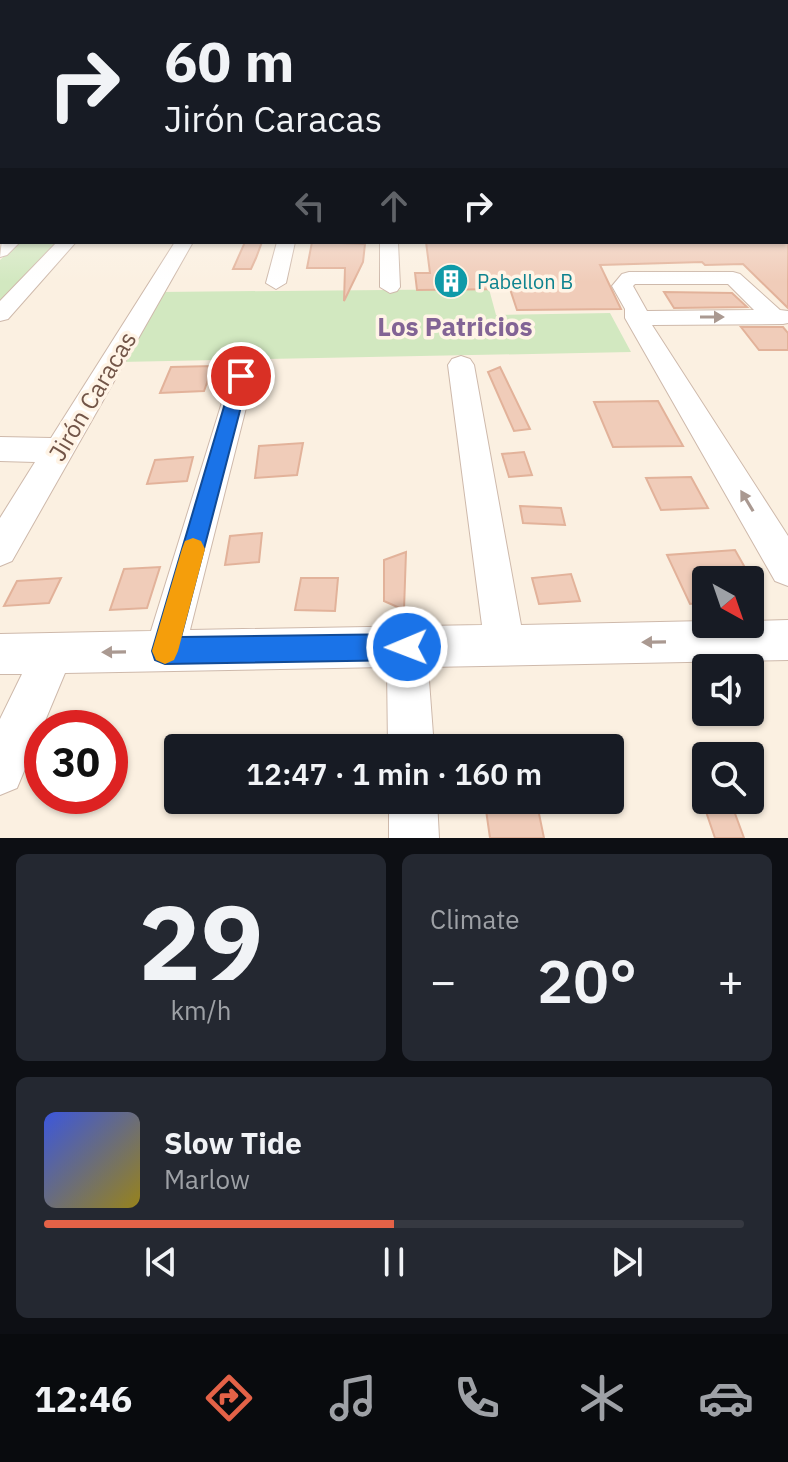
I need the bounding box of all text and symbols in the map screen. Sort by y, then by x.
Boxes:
text: 60 m [164,25,294,97]
icon: right [32,32,136,136]
text: Jirón Caracas [164,95,382,142]
icon: left [288,184,332,228]
icon: ahead [372,184,416,228]
icon: right [456,184,500,228]
building icon: Pabellon B [432,262,470,300]
place label: Pabellon B [477,268,573,295]
district label: Los Patricios [377,309,533,343]
one-way arrow [700,311,725,323]
street label: Jirón Caracas [41,325,143,467]
pin [207,342,275,410]
icon: arrive [219,354,263,398]
one-way arrow [741,490,755,512]
north arrow [692,566,764,638]
map controls [692,566,764,814]
position arrow [365,605,449,689]
one-way arrow [641,636,666,648]
one-way arrow [101,645,126,658]
button: sound [692,654,764,726]
speed limit sign: 30 [24,710,128,814]
button: search [692,742,764,814]
text: 12:47 · 1 min · 160 m [246,754,542,793]
text: 29 [139,873,263,1009]
text: Climate [430,902,520,936]
text: 20° [537,941,637,1020]
text: − [430,952,456,1009]
text: + [718,952,744,1009]
text: km/h [170,993,232,1027]
text: Slow Tide [164,1123,302,1162]
text: Marlow [164,1162,250,1196]
icon: previous [139,1240,183,1284]
icon: pause [372,1240,416,1284]
icon: next [605,1240,649,1284]
icon: directions [201,1370,257,1426]
icon: music [325,1370,381,1426]
icon: phone [449,1370,505,1426]
icon: climate [574,1370,630,1426]
icon: car [698,1370,754,1426]
text: 12:46 [34,1375,132,1422]

